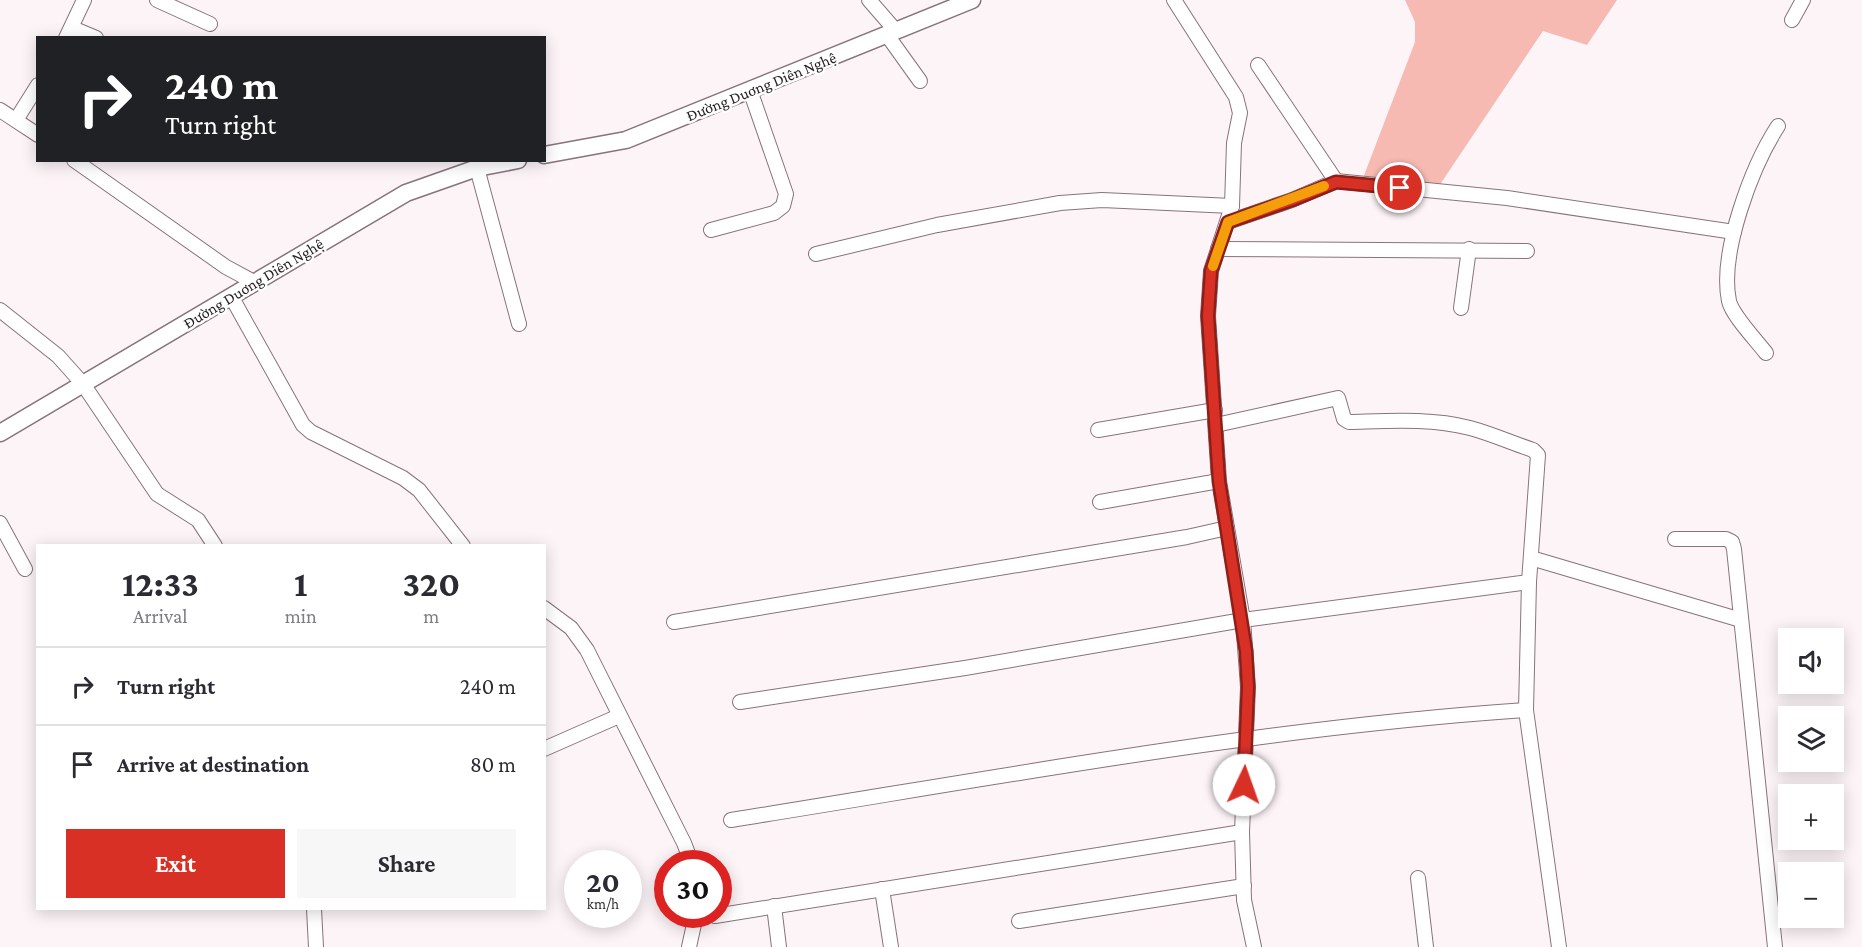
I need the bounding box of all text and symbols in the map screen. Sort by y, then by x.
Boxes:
street label: Đường Duơng Diên Nghệ [684,49,839,125]
icon: right [66,60,144,138]
text: 240 m [165,61,278,108]
text: Turn right [165,110,276,140]
pin [1374,162,1425,213]
icon: arrive [1383,171,1416,204]
street label: Đường Duơng Diên Nghệ [180,235,327,333]
text: 12:33 [122,564,199,604]
text: 1 [294,564,307,604]
text: 320 [403,564,460,604]
text: Arrival [133,605,188,627]
text: min [285,605,317,627]
text: m [423,605,439,627]
map controls [1778,628,1844,928]
button: sound [1778,628,1844,694]
icon: right [66,670,99,703]
text: Turn right [117,674,215,699]
text: 240 m [460,674,516,699]
button: layers [1778,706,1844,772]
icon: arrive [66,748,99,781]
text: Arrive at destination [117,752,309,777]
text: 80 m [470,752,516,777]
position arrow [1212,753,1276,817]
button: + [1778,784,1844,850]
button: Exit [66,829,285,898]
button: Share [297,829,516,898]
speed limit sign: 30 [654,850,732,928]
button: − [1778,862,1844,928]
text: 20 [586,865,620,898]
text: km/h [587,896,619,912]

